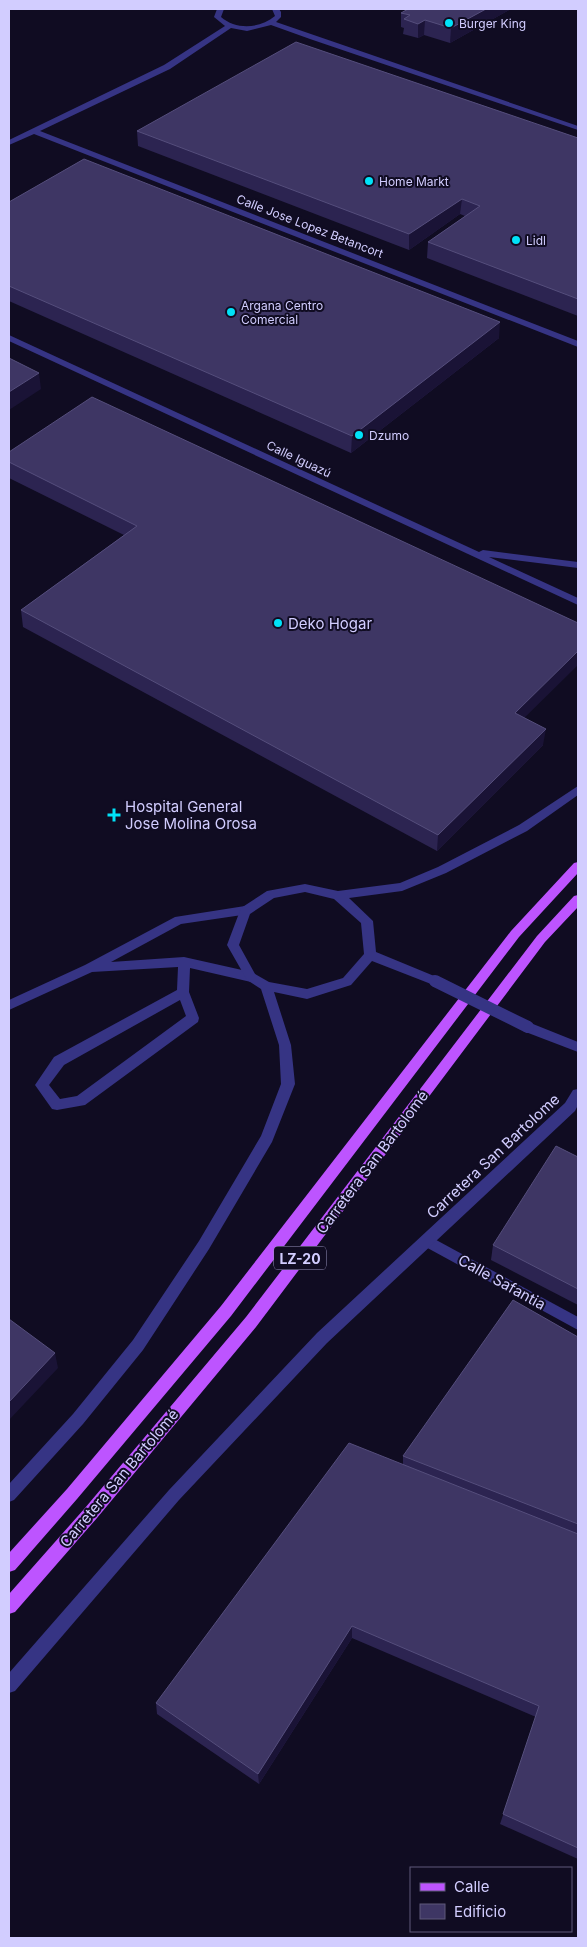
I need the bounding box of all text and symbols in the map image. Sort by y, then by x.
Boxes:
place label: Burger King [459,16,526,31]
marker: Burger King [443,17,455,29]
place label: Home Markt [379,174,449,189]
marker: Home Markt [363,175,375,187]
street label: Calle Jose Lopez Betancort [235,191,386,261]
place label: Lidl [526,233,546,248]
marker: Lidl [510,234,522,246]
place label: Argana Centro Comercial [241,298,323,327]
marker: Argana Centro Comercial [225,306,237,318]
place label: Dzumo [369,428,409,443]
marker: Dzumo [353,429,365,441]
street label: Calle Iguazú [264,437,334,481]
place label: Deko Hogar [288,614,372,633]
marker: Deko Hogar [272,617,284,629]
place label: Hospital General Jose Molina Orosa [125,797,257,833]
marker: Hospital General Jose Molina Orosa [107,808,121,822]
street label: Carretera San Bartolomé [312,1087,432,1237]
street label: Carretera San Bartolome [423,1089,563,1223]
road number: LZ-20 [274,1246,326,1270]
street label: Calle Safantia [455,1250,549,1314]
street label: Carretera San Bartolomé [56,1405,182,1551]
legend [410,1867,572,1932]
text: Calle [454,1877,489,1896]
text: Edificio [454,1902,506,1921]

